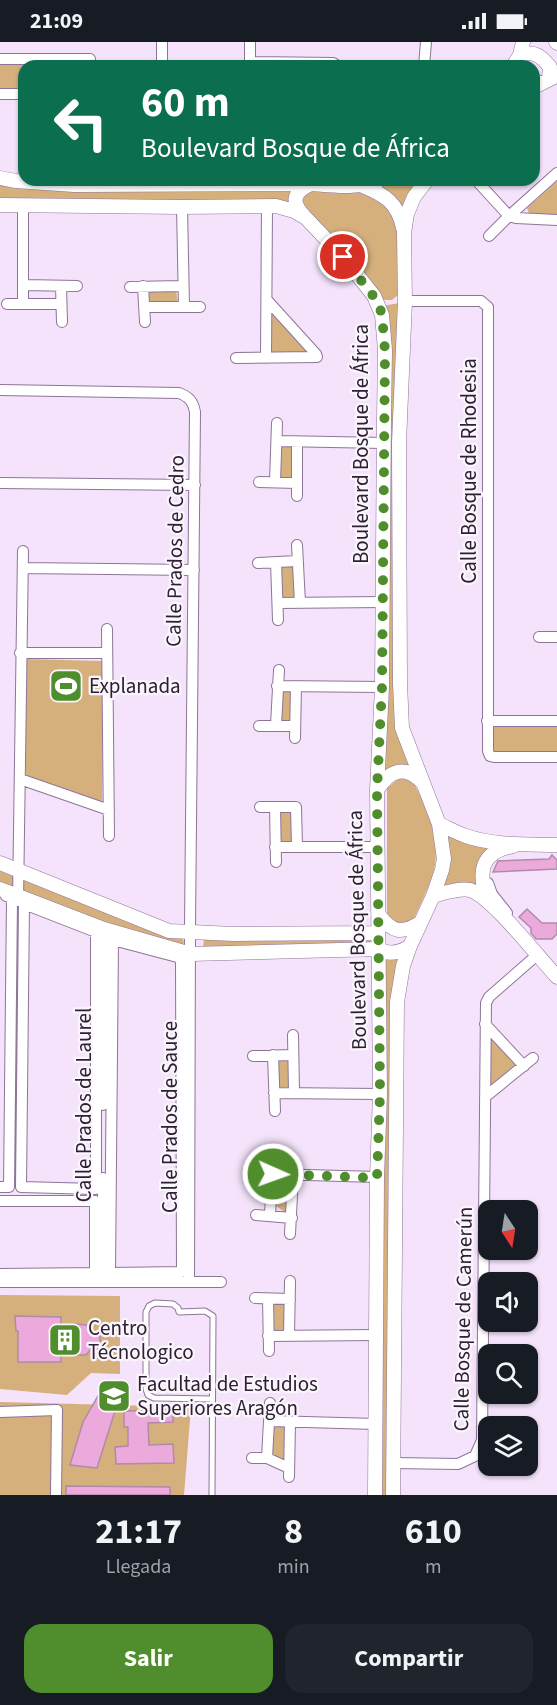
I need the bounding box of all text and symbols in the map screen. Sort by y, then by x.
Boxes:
text: 21:09 [30,5,83,37]
text: 60 m [141,73,230,133]
icon: left [42,84,120,162]
text: Boulevard Bosque de África [141,129,450,168]
pin [317,231,368,282]
icon: arrive [326,240,359,273]
street label: Boulevard Bosque de África [346,324,376,564]
street label: Calle Bosque de Rhodesia [454,358,484,584]
street label: Calle Prados de Cedro [158,455,192,647]
sports icon: Explanada [48,668,84,704]
place label: Explanada [89,671,181,701]
street label: Boulevard Bosque de África [340,810,374,1050]
street label: Calle Prados de Laurel [69,1008,99,1202]
street label: Calle Prados de Sauce [155,1021,185,1213]
position arrow [241,1142,305,1206]
north arrow [478,1200,538,1260]
map controls [478,1200,538,1476]
street label: Calle Bosque de Camerún [446,1206,480,1432]
button: sound [478,1272,538,1332]
place label: Centro Técnologico [88,1313,194,1367]
building icon: Centro Técnologico [47,1322,83,1358]
button: search [478,1344,538,1404]
place label: Facultad de Estudios Superiores Aragón [137,1369,318,1423]
school or university icon: Facultad de Estudios Superiores Aragón [96,1378,132,1414]
button: layers [478,1416,538,1476]
text: 21:17 [95,1506,182,1557]
text: 8 [284,1506,303,1557]
text: 610 [405,1506,462,1557]
text: Llegada [106,1553,171,1581]
text: min [277,1553,310,1581]
text: m [425,1553,442,1581]
button: Salir [24,1624,273,1693]
button: Compartir [285,1624,533,1693]

